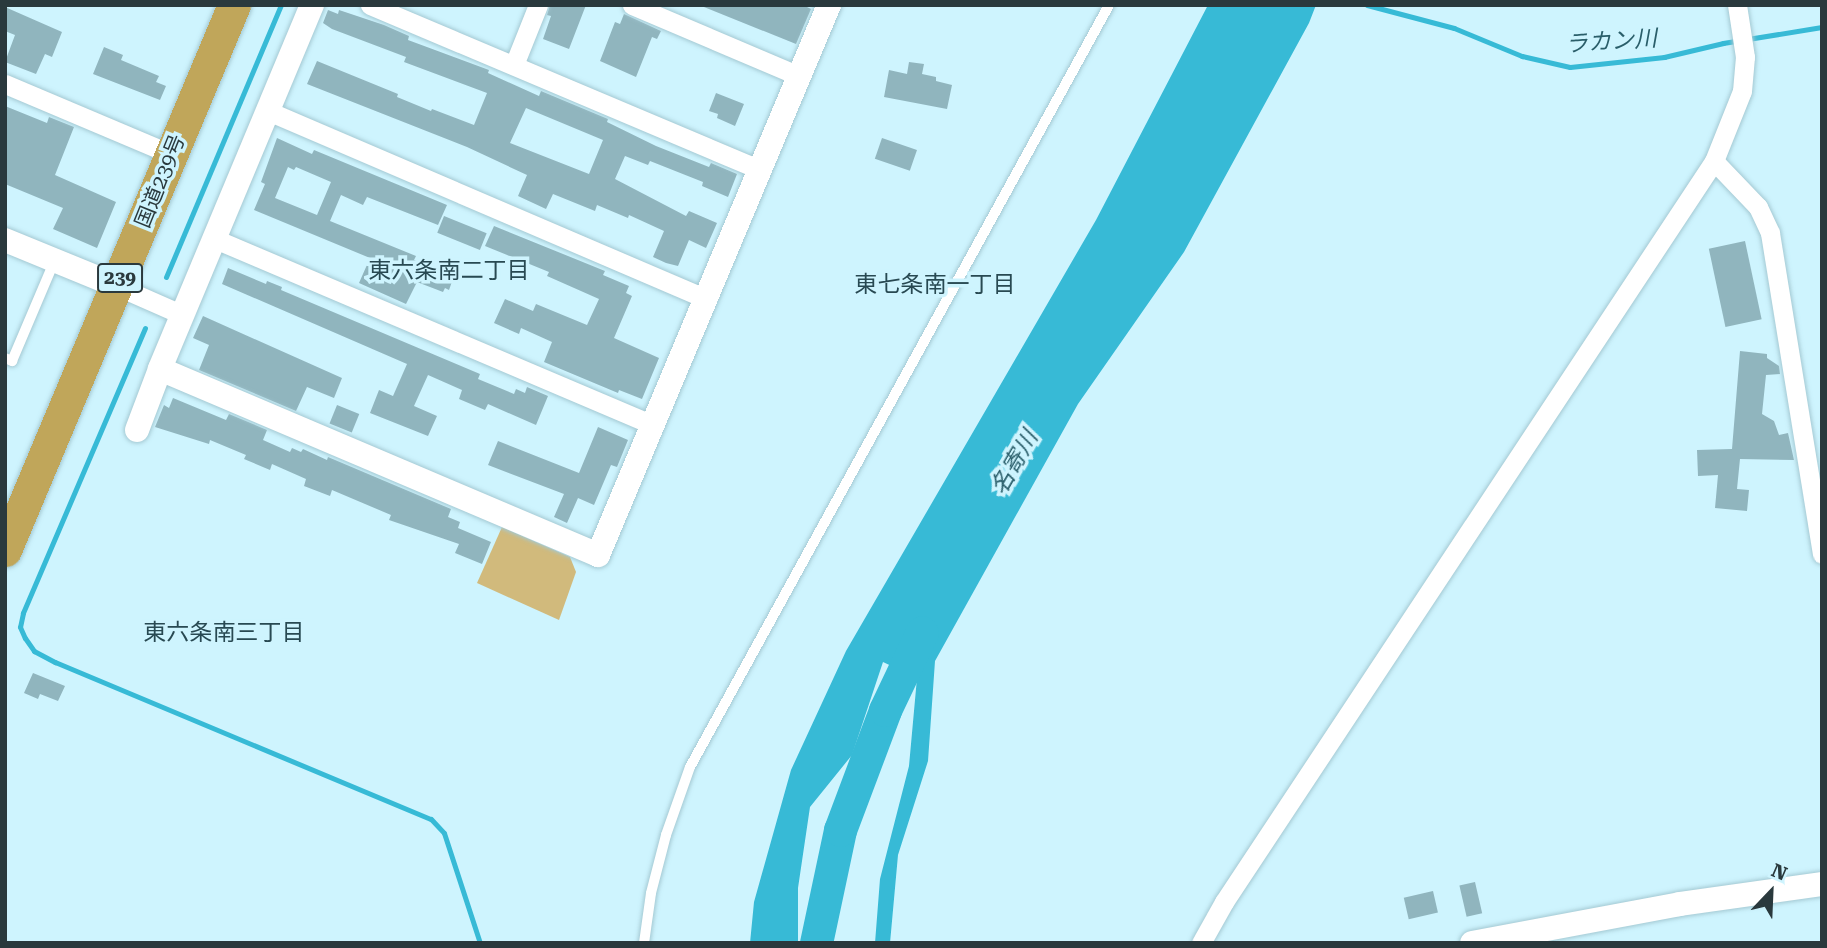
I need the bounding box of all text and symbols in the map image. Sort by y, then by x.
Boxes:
water label: ラカン川 [1564,25,1658,59]
street label: 国道239号 [130,131,190,231]
district label: 東六条南二丁目 [369,257,529,285]
road number: 239 [96,262,144,294]
district label: 東七条南一丁目 [855,271,1015,299]
water label: 名寄川 [986,426,1044,500]
district label: 東六条南三丁目 [144,619,304,647]
north arrow [1736,857,1806,927]
text: N [1768,859,1791,886]

